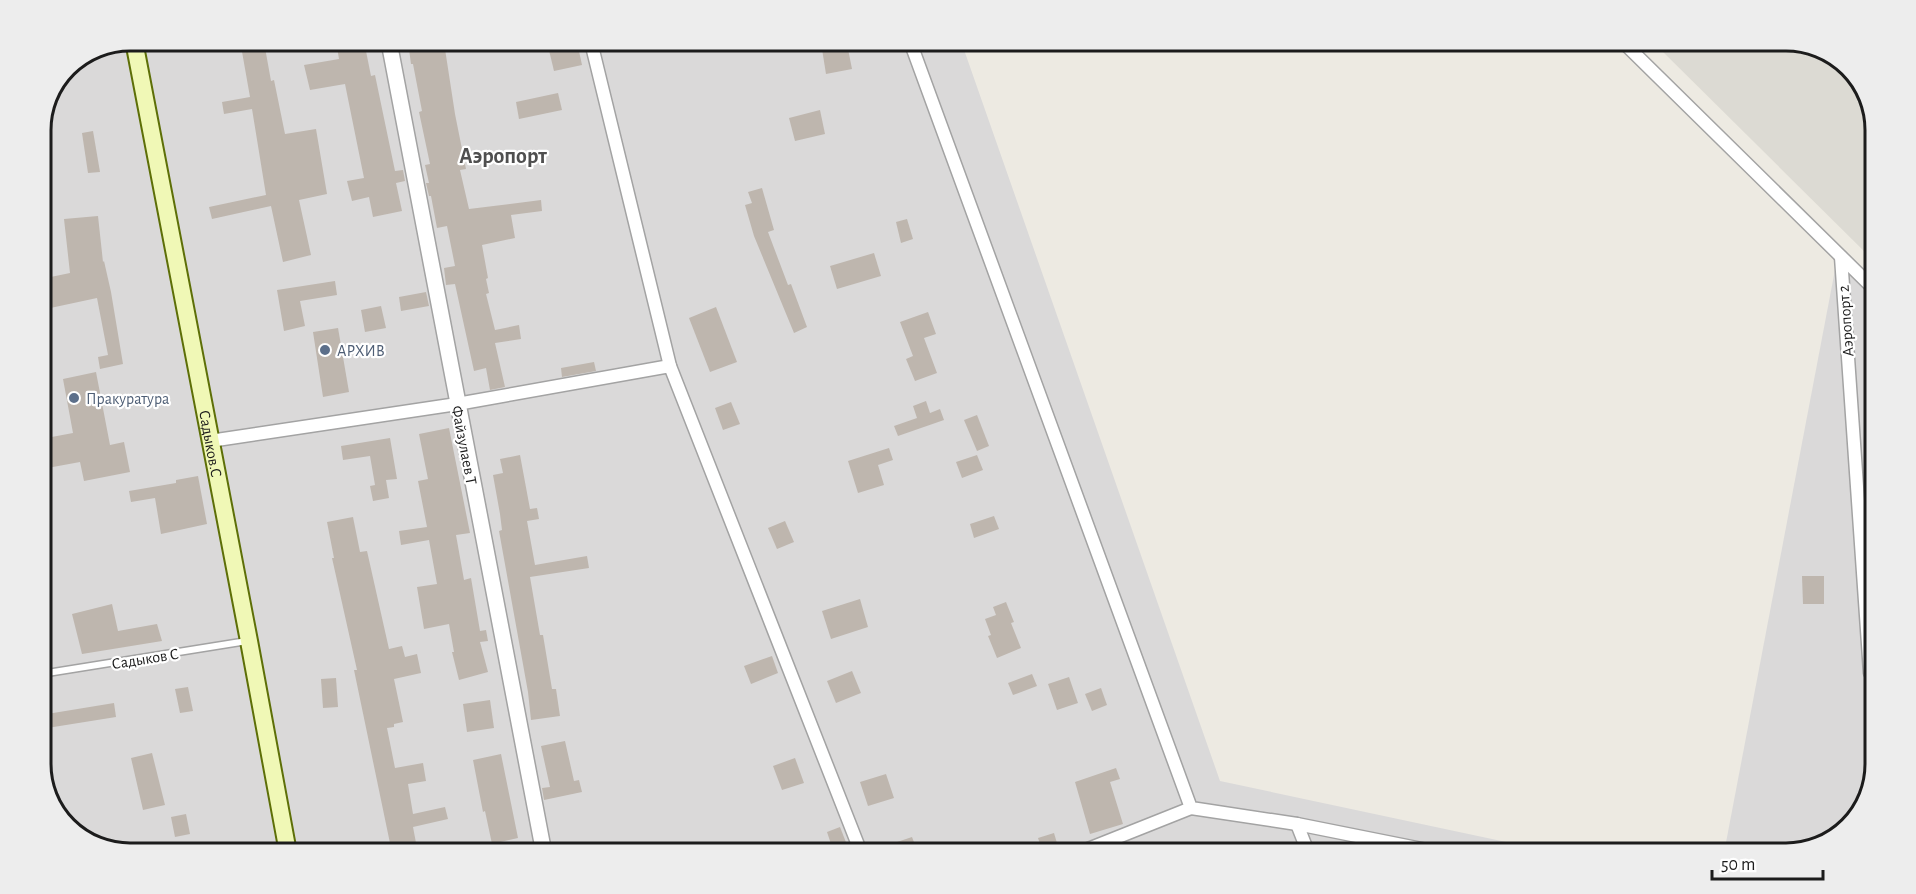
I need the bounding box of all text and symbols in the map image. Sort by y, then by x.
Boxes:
district label: Аэропорт [459,145,547,167]
street label: Аэропорт 2 [1836,285,1856,357]
marker: АРХИВ [318,343,332,357]
place label: АРХИВ [337,343,385,359]
marker: Пракуратура [67,391,81,405]
place label: Пракуратура [86,391,169,408]
street label: Файзулаев Т [448,404,480,487]
street label: Садыков.С [196,409,224,479]
street label: Садыков С [110,646,180,672]
scale bar [1712,843,1823,881]
text: 50 m [1721,856,1755,874]

